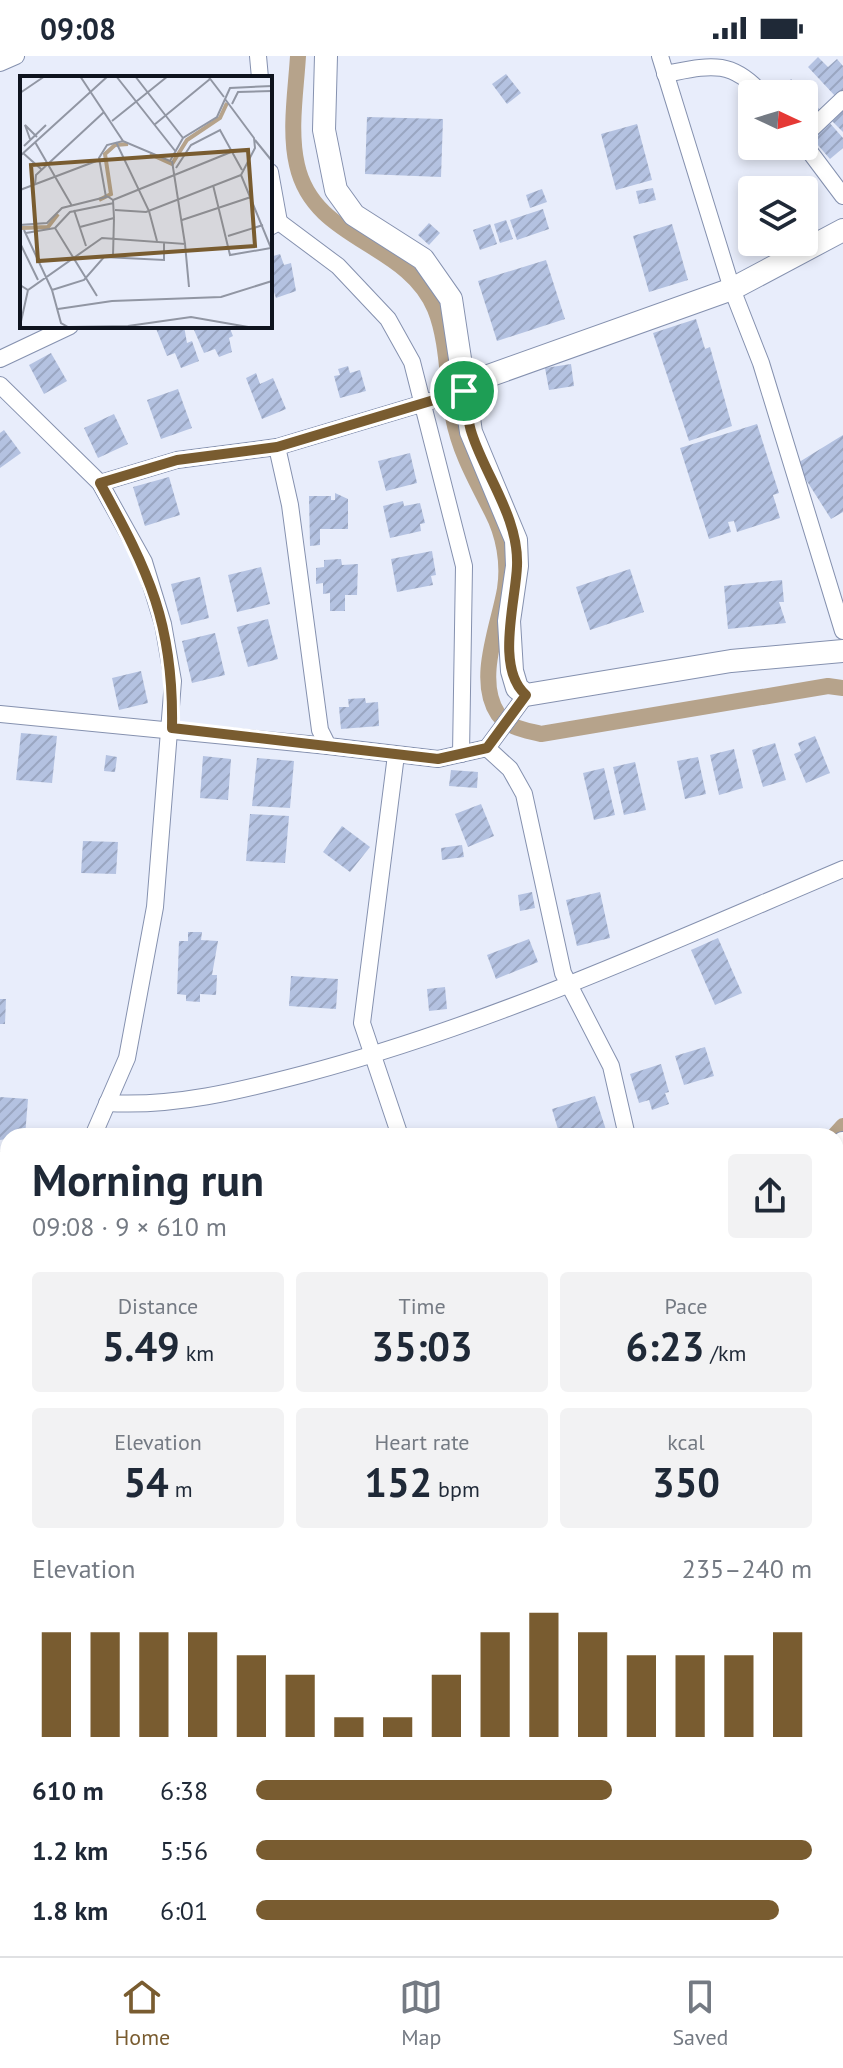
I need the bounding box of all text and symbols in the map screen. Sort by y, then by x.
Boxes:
text: 09:08 [40,9,116,48]
inset map [20,76,272,328]
north arrow [738,80,818,160]
map controls [738,80,818,256]
button: layers [738,176,818,256]
pin [430,357,498,425]
icon: arrive [442,369,486,413]
text: Morning run [32,1151,264,1208]
button: share [728,1154,812,1238]
text: 09:08 · 9 × 610 m [32,1210,227,1243]
text: Distance [118,1292,198,1320]
text: Time [398,1292,446,1320]
text: Pace [664,1292,708,1320]
text: 5.49 [102,1320,180,1372]
text: 35:03 [371,1320,473,1372]
text: 6:23 [626,1320,704,1372]
text: km [180,1339,214,1367]
text: /km [704,1339,746,1367]
text: Elevation [114,1428,202,1456]
text: Heart rate [374,1428,470,1456]
text: kcal [667,1428,705,1456]
text: 54 [123,1456,169,1508]
text: 152 [364,1456,432,1508]
text: 350 [652,1456,720,1508]
text: m [169,1475,193,1503]
text: bpm [432,1475,480,1503]
text: Elevation [32,1552,136,1585]
text: 235–240 m [682,1552,812,1585]
text: 610 m [32,1774,104,1807]
text: 6:38 [160,1774,208,1807]
text: 1.2 km [32,1834,108,1867]
text: 5:56 [160,1834,208,1867]
text: 1.8 km [32,1894,108,1927]
text: 6:01 [160,1894,208,1927]
tab: Home [115,1975,170,2051]
tab: Map [399,1975,443,2051]
tab: Saved [672,1975,728,2051]

